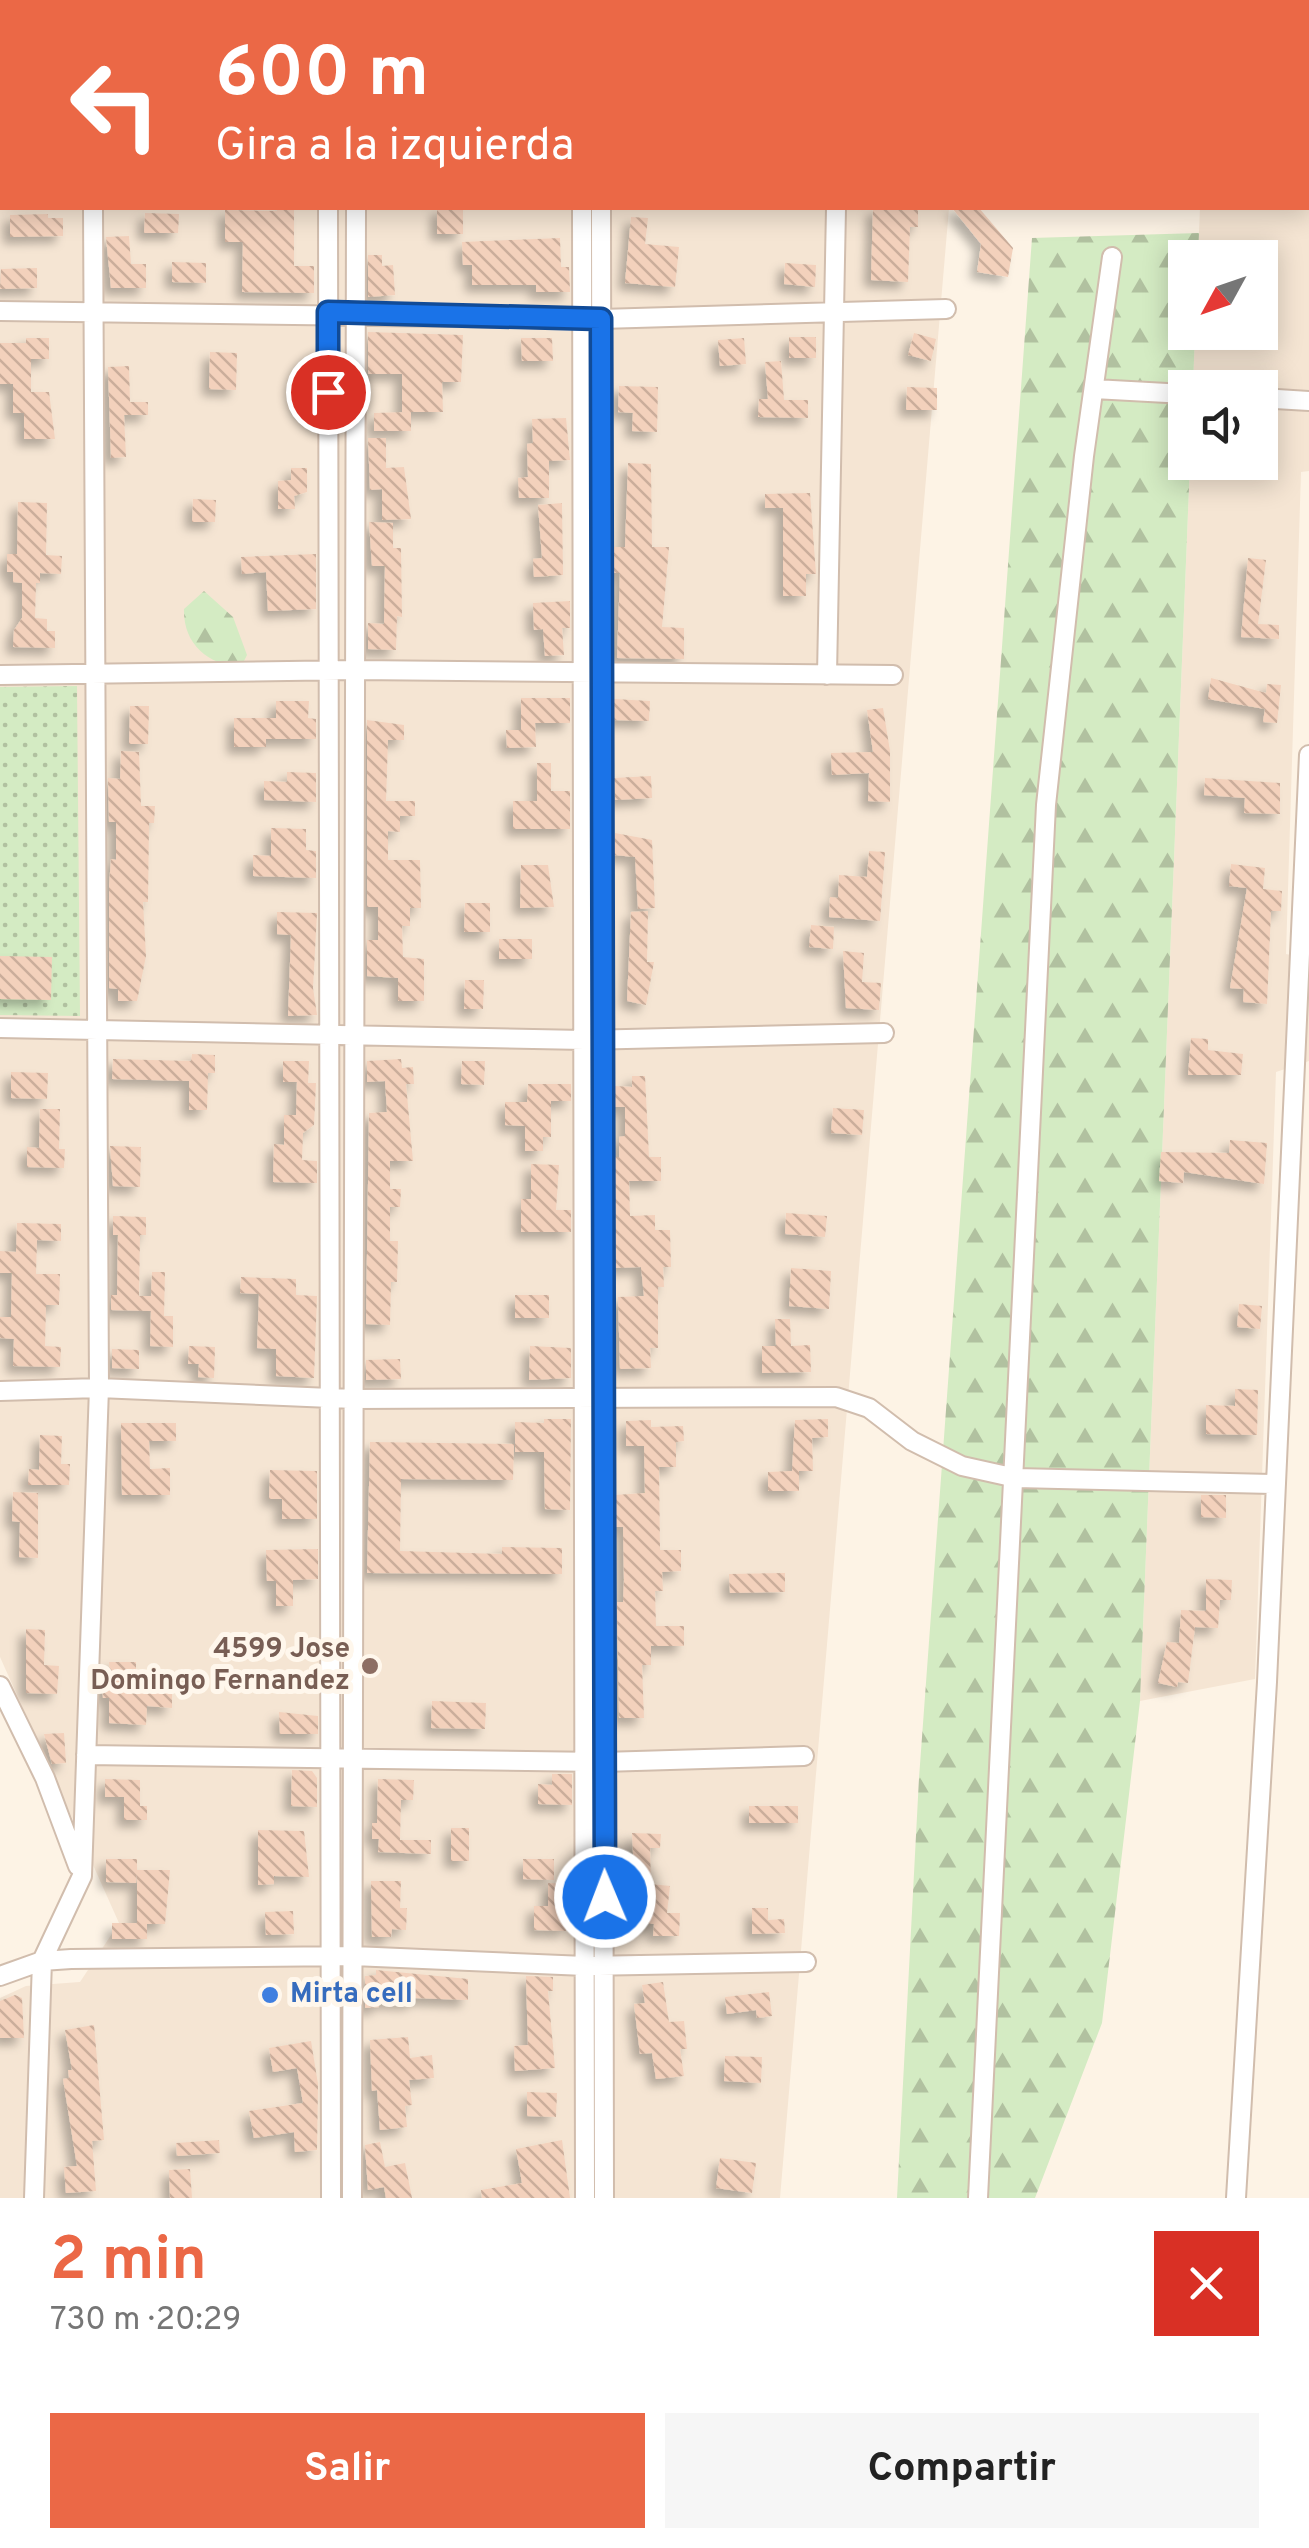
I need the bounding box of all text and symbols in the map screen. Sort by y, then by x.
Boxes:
text: 600 m [215,32,429,121]
icon: left [50,40,180,170]
text: Gira a la izquierda [215,119,574,176]
north arrow [1168,240,1278,350]
map controls [1168,240,1278,480]
pin [286,350,371,435]
icon: arrive [301,365,356,420]
button: sound [1168,370,1278,480]
place label: 4599 Jose Domingo Fernandez [90,1632,350,1700]
marker: 4599 Jose Domingo Fernandez [359,1655,381,1677]
position arrow [553,1845,657,1949]
place label: Mirta cell [290,1977,413,2013]
marker: Mirta cell [259,1984,281,2006]
text: 2 min [50,2225,207,2301]
button: close [1154,2231,1259,2336]
text: 730 m · 20:29 [50,2301,241,2341]
button: Salir [50,2413,645,2528]
button: Compartir [665,2413,1259,2528]

